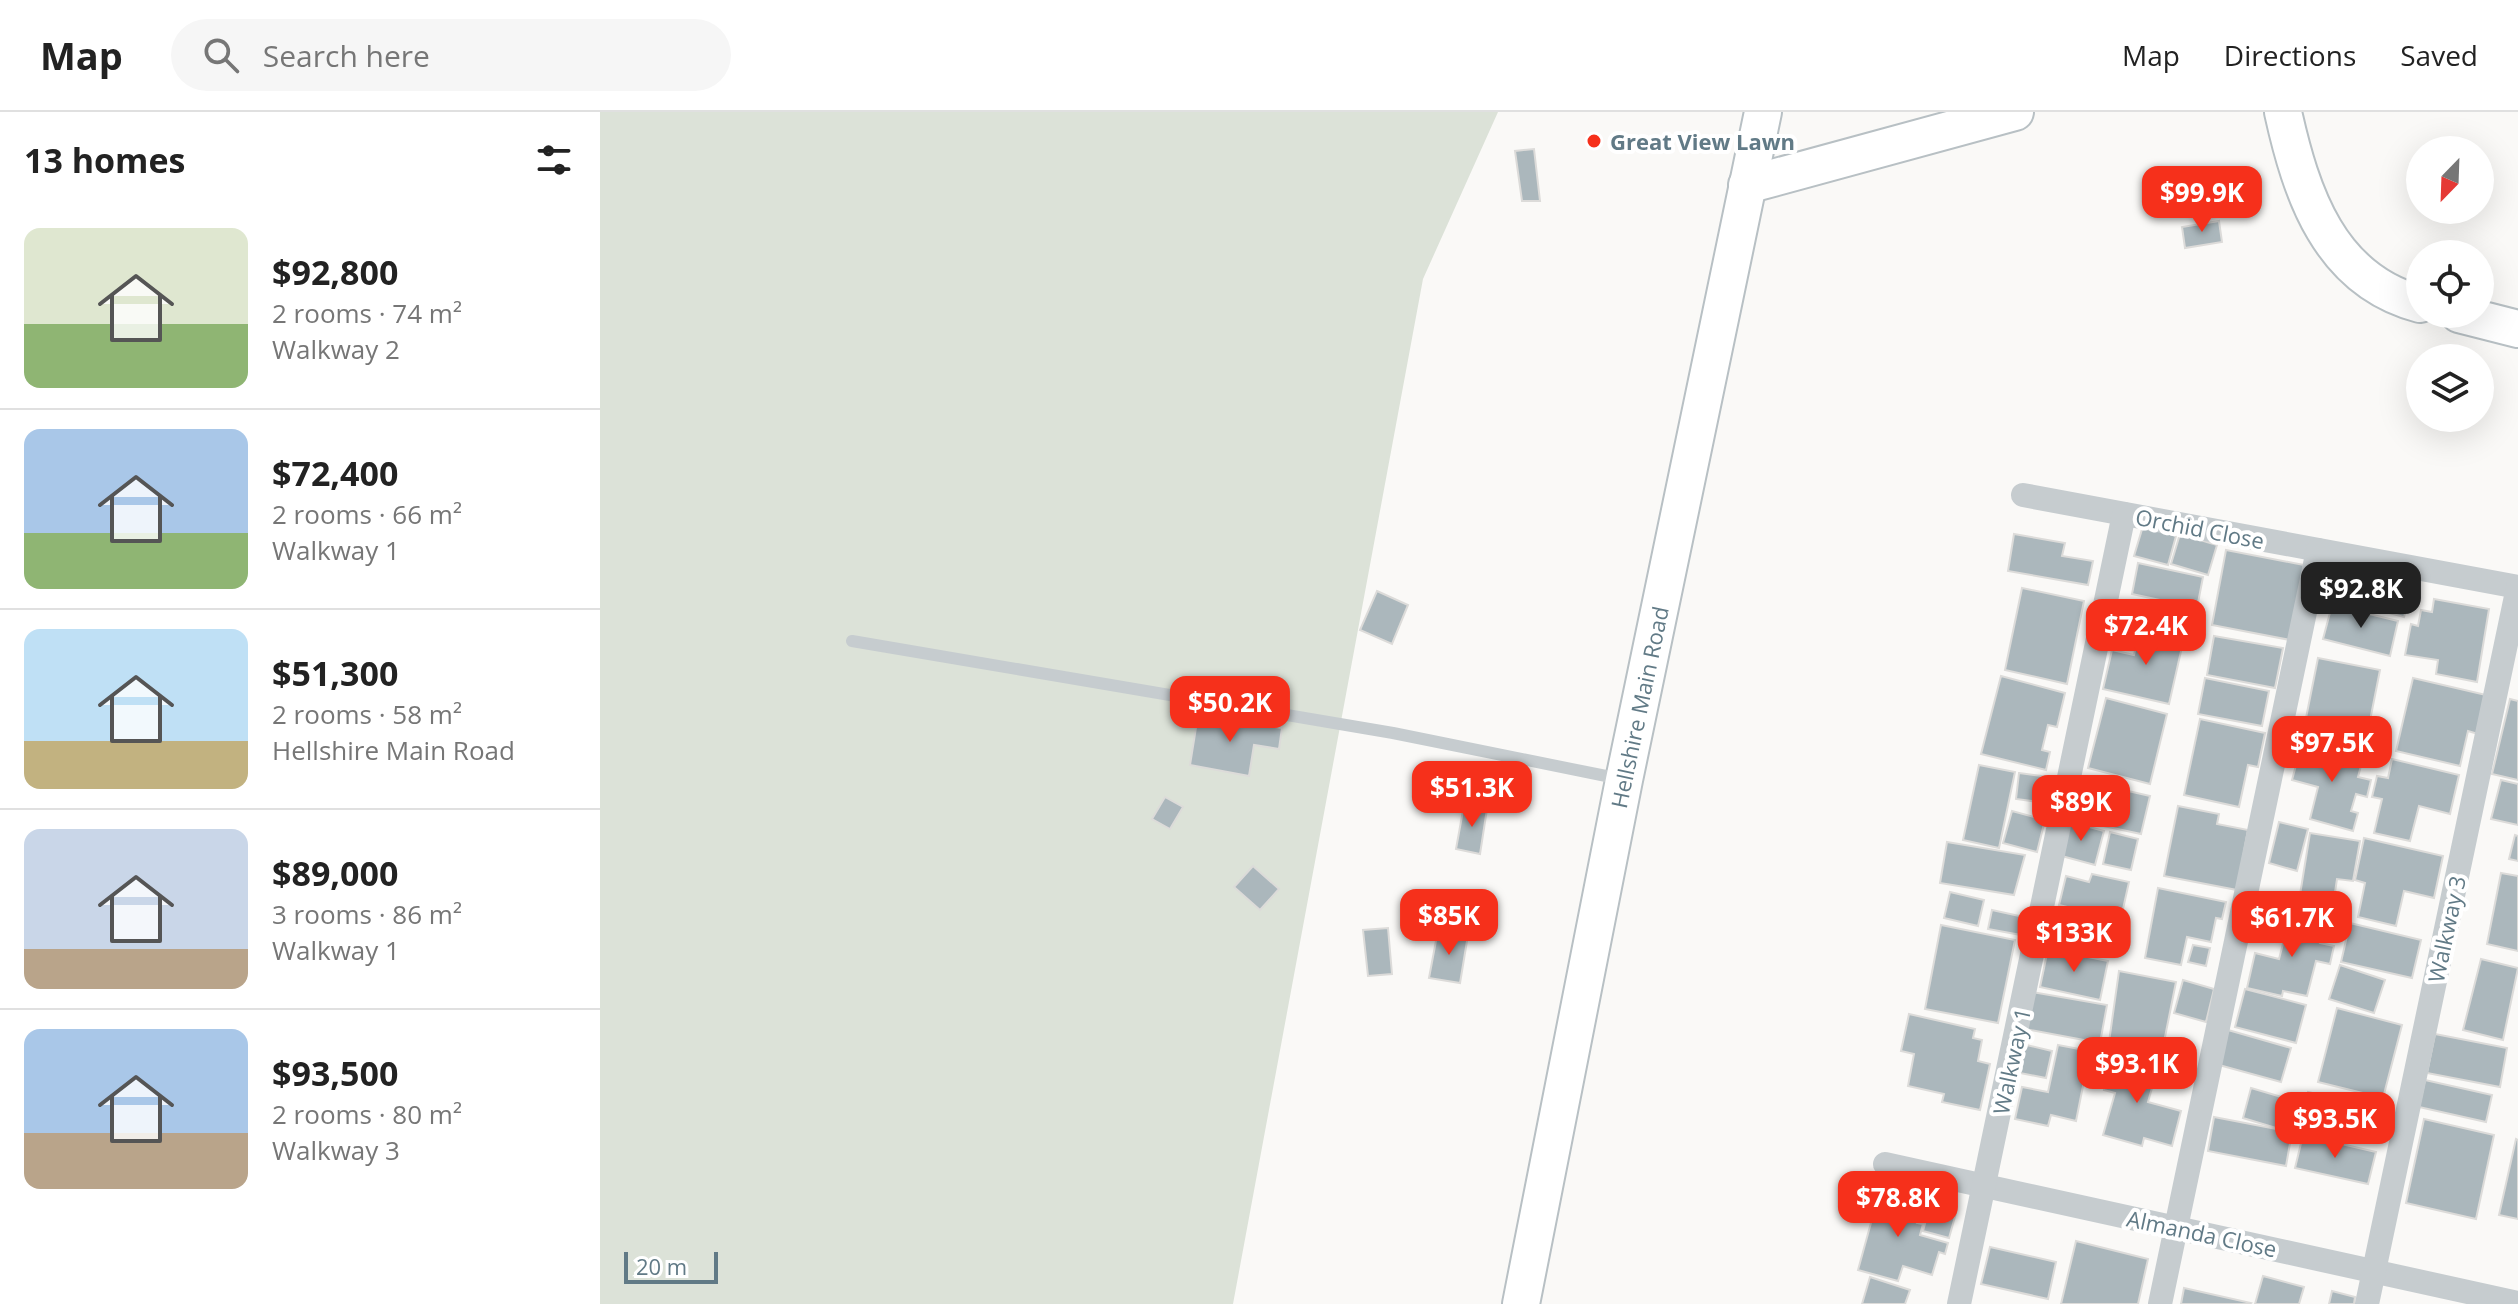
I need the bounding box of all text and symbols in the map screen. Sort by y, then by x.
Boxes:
search box [171,19,731,91]
text: Map [40,29,123,81]
icon: search [199,33,243,77]
text: Search here [263,35,430,76]
text: Map [2122,36,2180,74]
text: Directions [2224,36,2356,74]
text: Saved [2400,36,2478,74]
place label: Great View Lawn [1610,126,1795,156]
marker: Great View Lawn [1585,132,1603,150]
north arrow [2406,136,2494,224]
map controls [2406,136,2494,432]
text: 13 homes [24,137,185,183]
icon: filters [532,138,576,182]
pin: $99.9K [2137,166,2267,234]
text: $99.9K [2160,174,2244,210]
button: locate [2406,240,2494,328]
text: $92,800 [272,249,398,295]
icon: home [88,260,184,356]
text: 2 rooms · 74 m² [272,295,462,331]
text: Walkway 2 [272,331,400,367]
button: layers [2406,344,2494,432]
text: $72,400 [272,450,398,496]
icon: home [88,461,184,557]
text: 2 rooms · 66 m² [272,496,462,532]
street label: Orchid Close [2133,501,2267,555]
text: Walkway 1 [272,532,400,568]
pin: $92.8K [2296,562,2426,630]
text: $92.8K [2319,570,2403,606]
pin: $72.4K [2081,599,2211,667]
street label: Hellshire Main Road [1603,603,1675,811]
text: $72.4K [2104,607,2188,643]
text: $51,300 [272,650,398,696]
icon: home [88,661,184,757]
pin: $50.2K [1165,676,1295,744]
text: $50.2K [1188,684,1272,720]
text: 2 rooms · 58 m² [272,696,462,732]
pin: $97.5K [2267,716,2397,784]
text: $97.5K [2290,724,2374,760]
text: Hellshire Main Road [272,732,515,768]
pin: $51.3K [1407,761,1537,829]
text: $51.3K [1430,769,1514,805]
pin: $89K [2034,775,2128,843]
text: $89K [2050,783,2112,819]
text: $89,000 [272,850,398,896]
icon: home [88,861,184,957]
street label: Walkway 3 [2420,873,2472,985]
pin: $85K [1402,889,1496,957]
pin: $61.7K [2227,891,2357,959]
text: 3 rooms · 86 m² [272,896,462,932]
text: $85K [1418,897,1480,933]
text: $61.7K [2250,899,2334,935]
pin: $133K [2018,906,2130,974]
text: $133K [2036,914,2112,950]
text: Walkway 1 [272,932,400,968]
street label: Walkway 1 [1985,1005,2037,1117]
pin: $93.1K [2072,1037,2202,1105]
text: $93.1K [2095,1045,2179,1081]
text: $93,500 [272,1050,398,1096]
icon: home [88,1061,184,1157]
pin: $93.5K [2270,1092,2400,1160]
text: 2 rooms · 80 m² [272,1096,462,1132]
text: $93.5K [2293,1100,2377,1136]
text: Walkway 3 [272,1132,400,1168]
pin: $78.8K [1833,1171,1963,1239]
text: $78.8K [1856,1179,1940,1215]
street label: Almanda Close [2124,1202,2280,1264]
scale bar [624,1248,718,1284]
text: 20 m [636,1251,687,1281]

